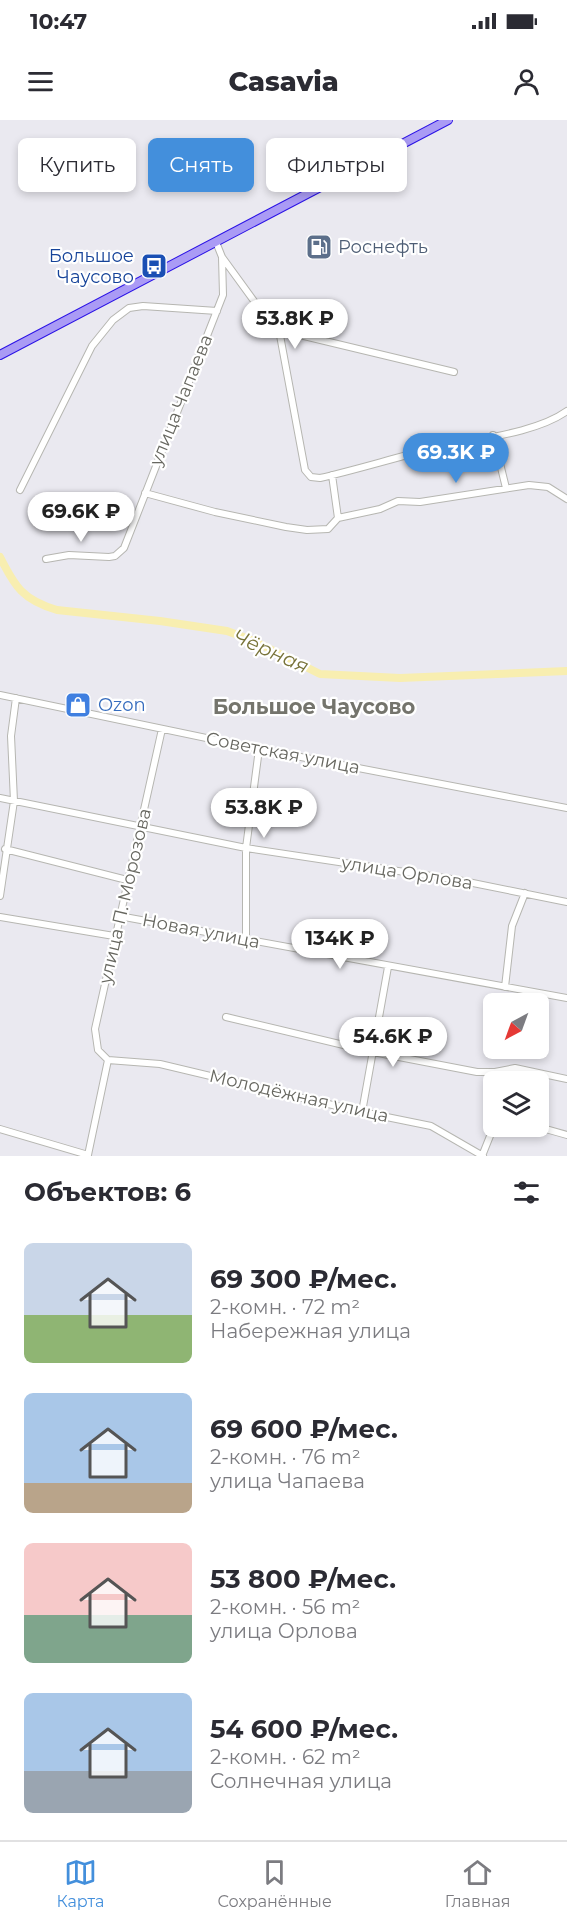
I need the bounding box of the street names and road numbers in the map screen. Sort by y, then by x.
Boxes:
street label: улица Чапаева [144,331,217,470]
street label: Советская улица [204,727,362,779]
street label: улица П. Морозова [94,806,156,987]
street label: улица Орлова [339,852,474,894]
street label: Новая улица [140,909,262,953]
street label: Молодёжная улица [207,1065,391,1127]

